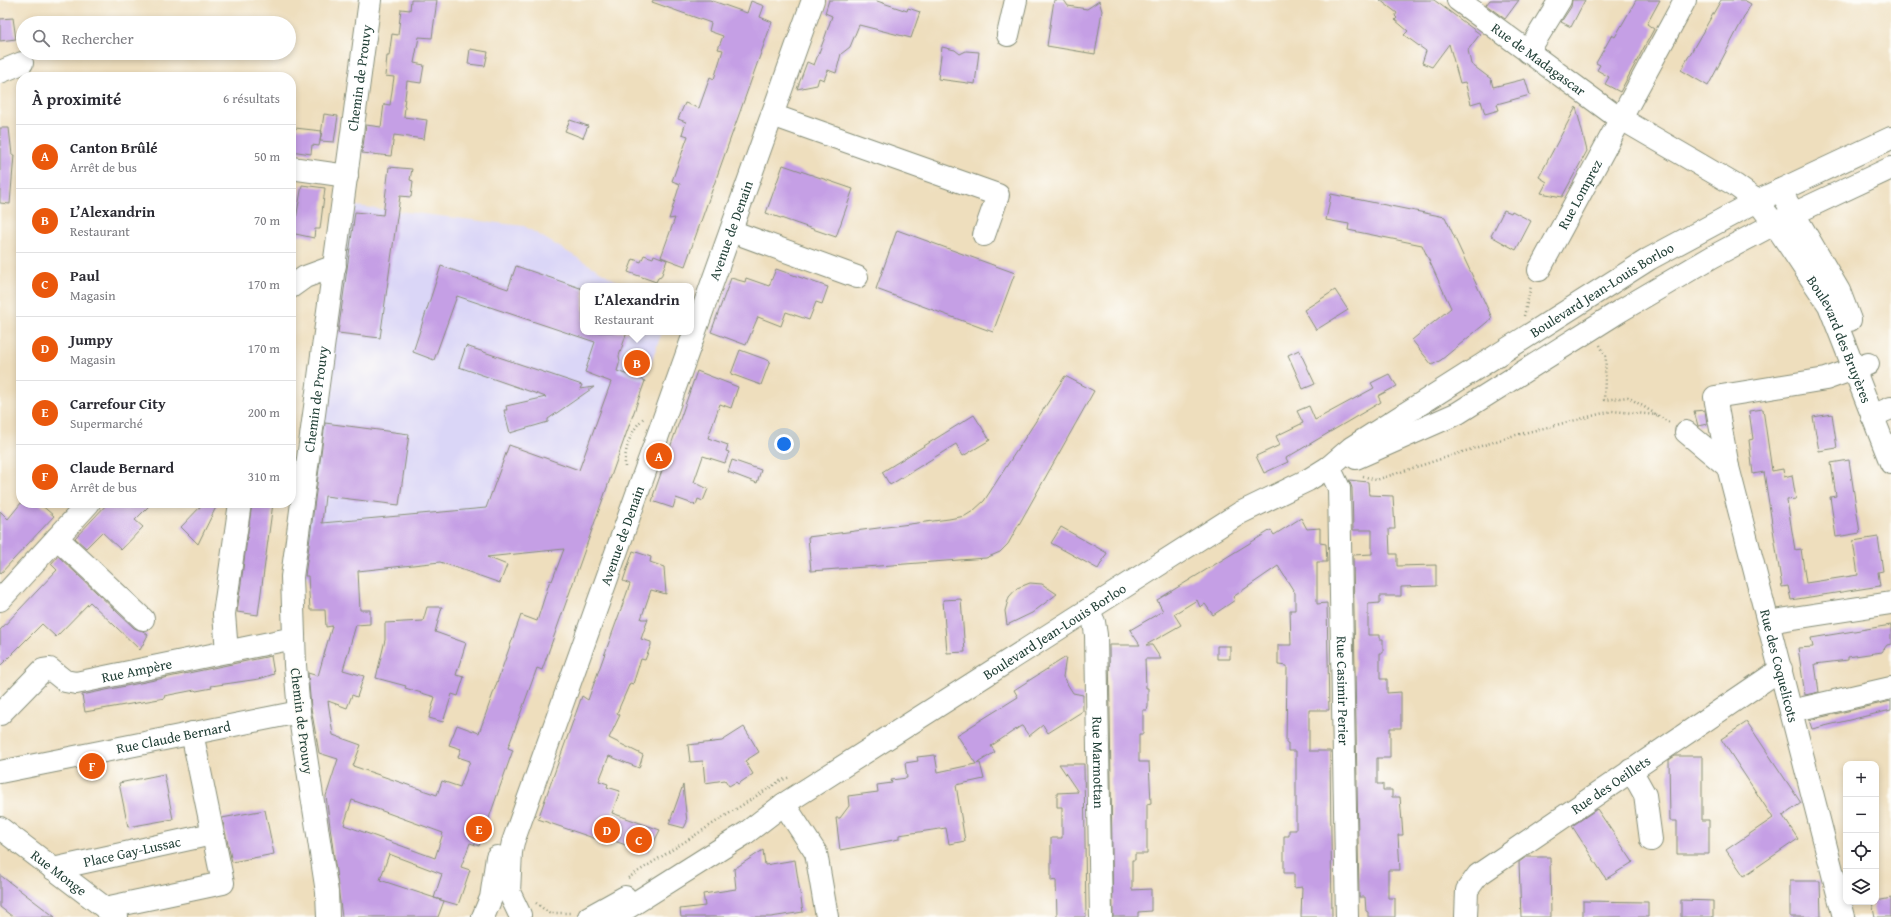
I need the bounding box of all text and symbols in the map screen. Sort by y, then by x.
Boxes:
search box [16,16,296,60]
street label: Rue de Madagascar [1487,18,1590,101]
street label: Chemin de Prouvy [342,23,377,132]
icon: search [30,27,52,49]
text: Rechercher [62,28,134,49]
text: À proximité [32,86,121,111]
text: 6 résultats [223,89,280,108]
text: Canton Brûlé [70,137,158,158]
text: A [41,147,49,166]
text: 50 m [254,147,280,166]
street label: Rue Lomprez [1553,156,1607,233]
text: Arrêt de bus [70,158,137,177]
street label: Avenue de Denain [704,178,758,283]
text: L’Alexandrin [70,201,155,222]
text: B [41,211,49,230]
text: 70 m [254,211,280,230]
text: Restaurant [70,222,130,241]
street label: Boulevard Jean-Louis Borloo [1526,237,1677,342]
text: Paul [70,265,100,286]
street label: Boulevard des Bruyères [1802,272,1877,406]
text: C [41,275,49,294]
text: 170 m [248,275,280,294]
popup [580,283,694,335]
text: Magasin [70,286,116,305]
text: L’Alexandrin [594,289,680,310]
text: Restaurant [594,310,654,329]
text: Jumpy [70,329,113,350]
text: D [41,339,49,358]
text: 170 m [248,339,280,358]
street label: Chemin de Prouvy [299,344,333,454]
pin: B [624,348,650,378]
text: Magasin [70,350,116,369]
text: Carrefour City [70,393,166,414]
text: E [42,403,48,422]
text: 200 m [248,403,280,422]
text: Supermarché [70,414,143,433]
your location [774,434,794,454]
pin: A [646,441,672,471]
text: Claude Bernard [70,457,174,478]
text: F [42,467,48,486]
text: 310 m [248,467,280,486]
text: Arrêt de bus [70,478,137,497]
street label: Avenue de Denain [595,483,649,588]
street label: Boulevard Jean-Louis Borloo [979,578,1130,685]
street label: Rue des Coquelicots [1755,607,1803,725]
street label: Rue Casimir Perier [1332,636,1354,746]
street label: Rue Ampère [100,653,174,687]
street label: Chemin de Prouvy [286,667,318,775]
street label: Rue Claude Bernard [115,716,233,758]
street label: Rue Marmottan [1087,716,1109,809]
pin: F [79,751,105,781]
street label: Rue des Oeillets [1567,751,1654,819]
map controls [1843,761,1879,905]
button: + [1843,761,1879,797]
button: − [1843,797,1879,833]
pin: E [466,814,492,844]
pin: D [594,815,620,845]
pin: C [626,825,652,855]
street label: Place Gay-Lussac [82,831,183,872]
button: locate [1843,833,1879,869]
street label: Rue Monge [27,845,91,901]
button: layers [1843,869,1879,905]

